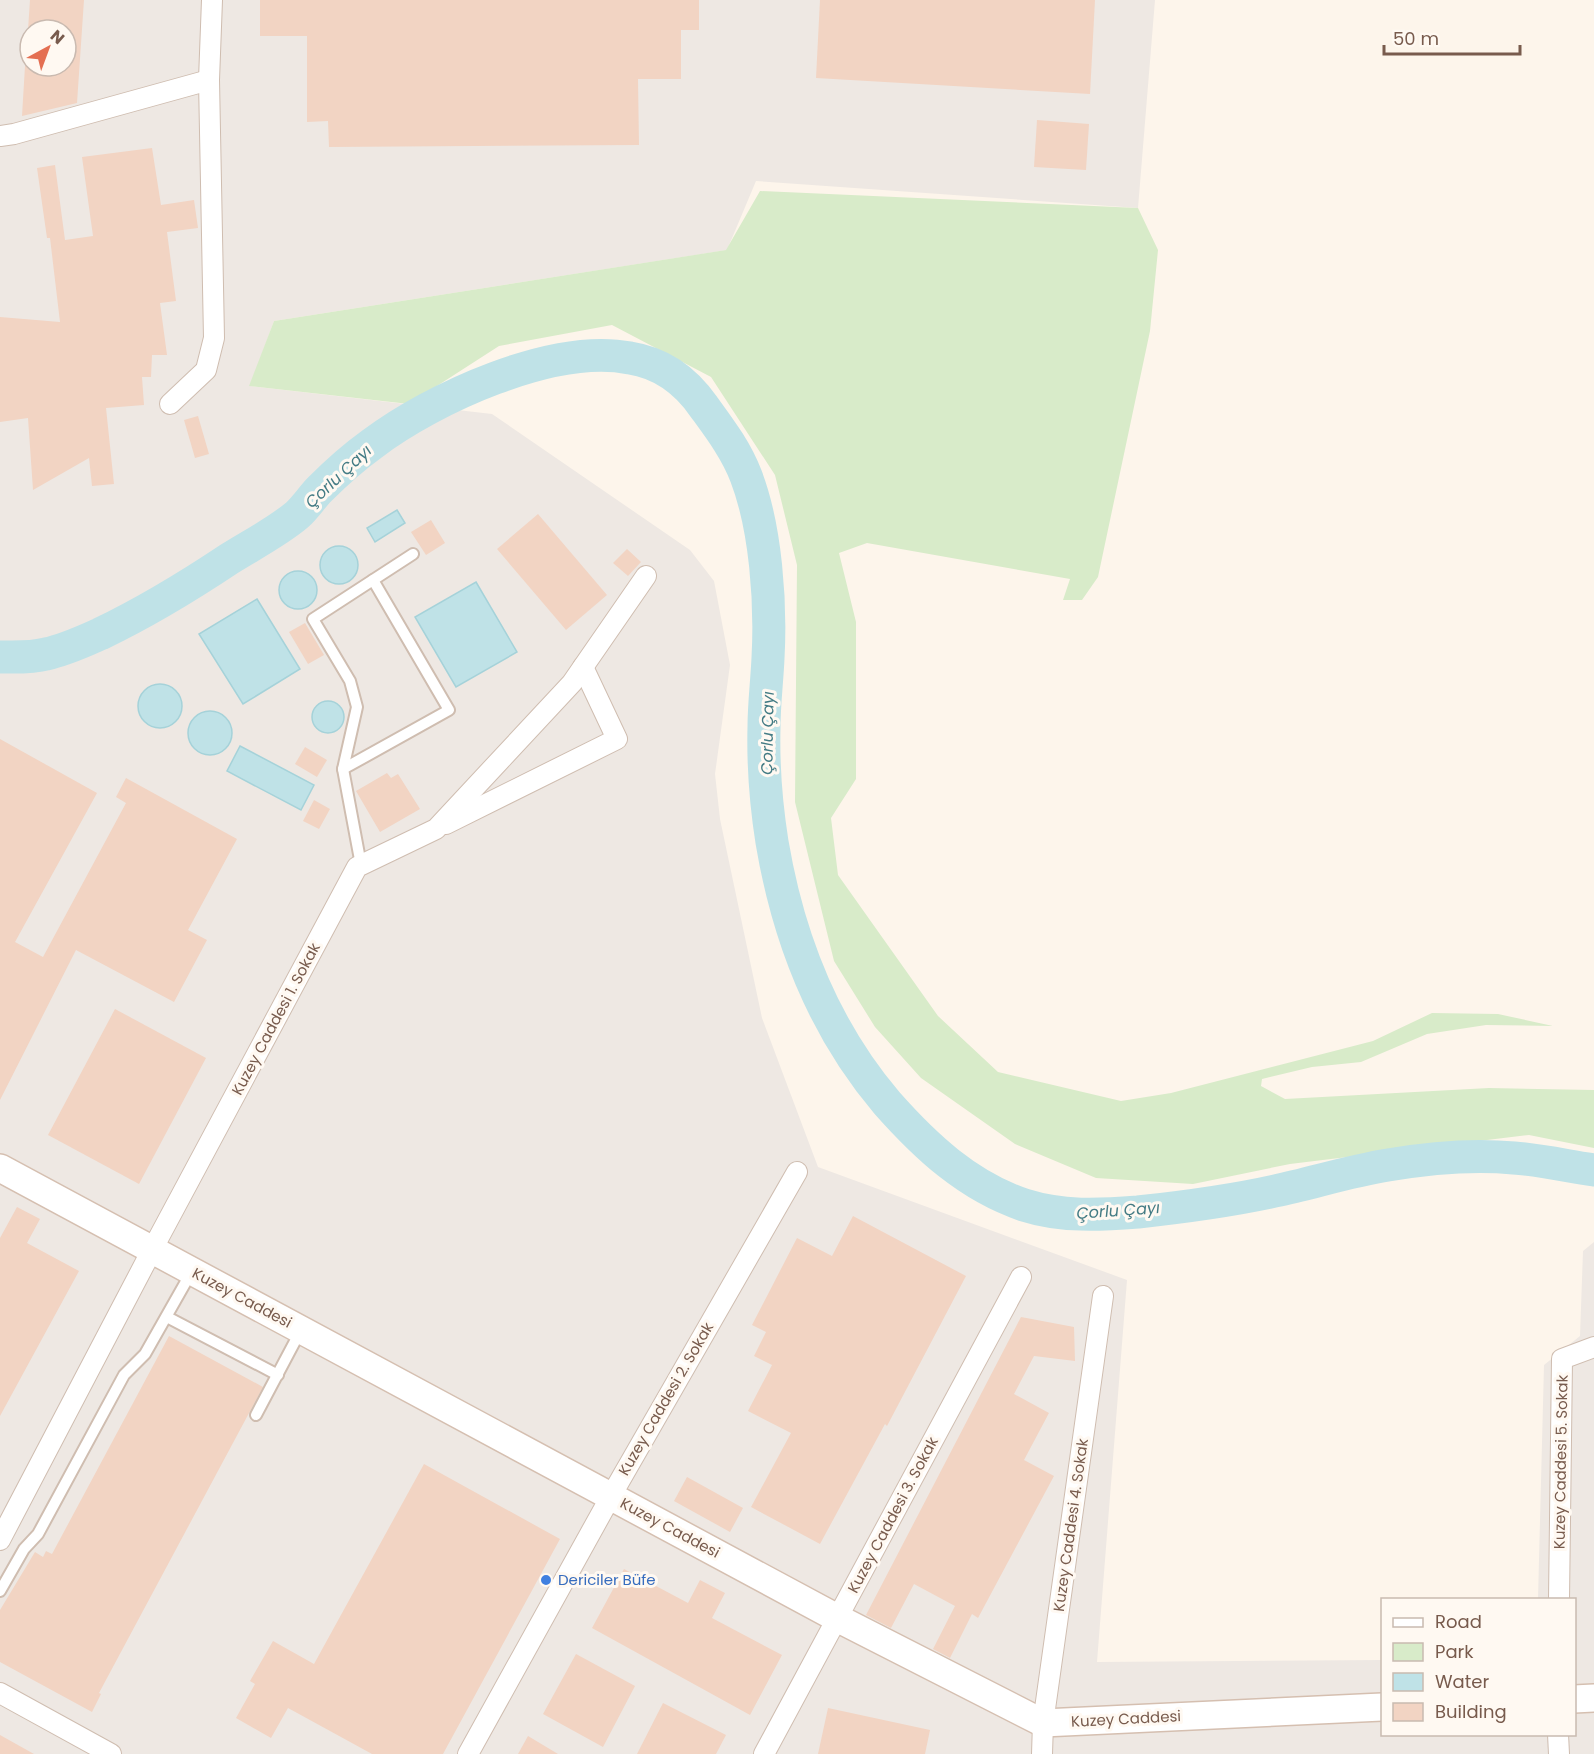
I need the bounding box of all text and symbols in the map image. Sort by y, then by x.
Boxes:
north arrow [18,18,78,78]
scale bar [1384,18,1520,56]
text: N [45,24,70,50]
text: 50 m [1393,26,1439,51]
water label: Çorlu Çayı [300,439,377,513]
water label: Çorlu Çayı [755,691,780,775]
street label: Kuzey Caddesi 1. Sokak [226,939,325,1099]
water label: Çorlu Çayı [1076,1196,1161,1225]
street label: Kuzey Caddesi [189,1262,296,1333]
street label: Kuzey Caddesi 2. Sokak [613,1318,718,1479]
street label: Kuzey Caddesi 5. Sokak [1548,1374,1573,1549]
street label: Kuzey Caddesi 3. Sokak [842,1433,943,1597]
street label: Kuzey Caddesi 4. Sokak [1048,1437,1093,1613]
street label: Kuzey Caddesi [617,1492,724,1563]
place label: Dericiler Büfe [558,1569,656,1590]
marker: Dericiler Büfe [539,1573,553,1587]
legend [1381,1598,1576,1736]
text: Road [1435,1609,1482,1634]
text: Park [1435,1639,1474,1664]
text: Water [1435,1669,1489,1694]
text: Building [1435,1699,1507,1724]
street label: Kuzey Caddesi [1071,1705,1181,1732]

